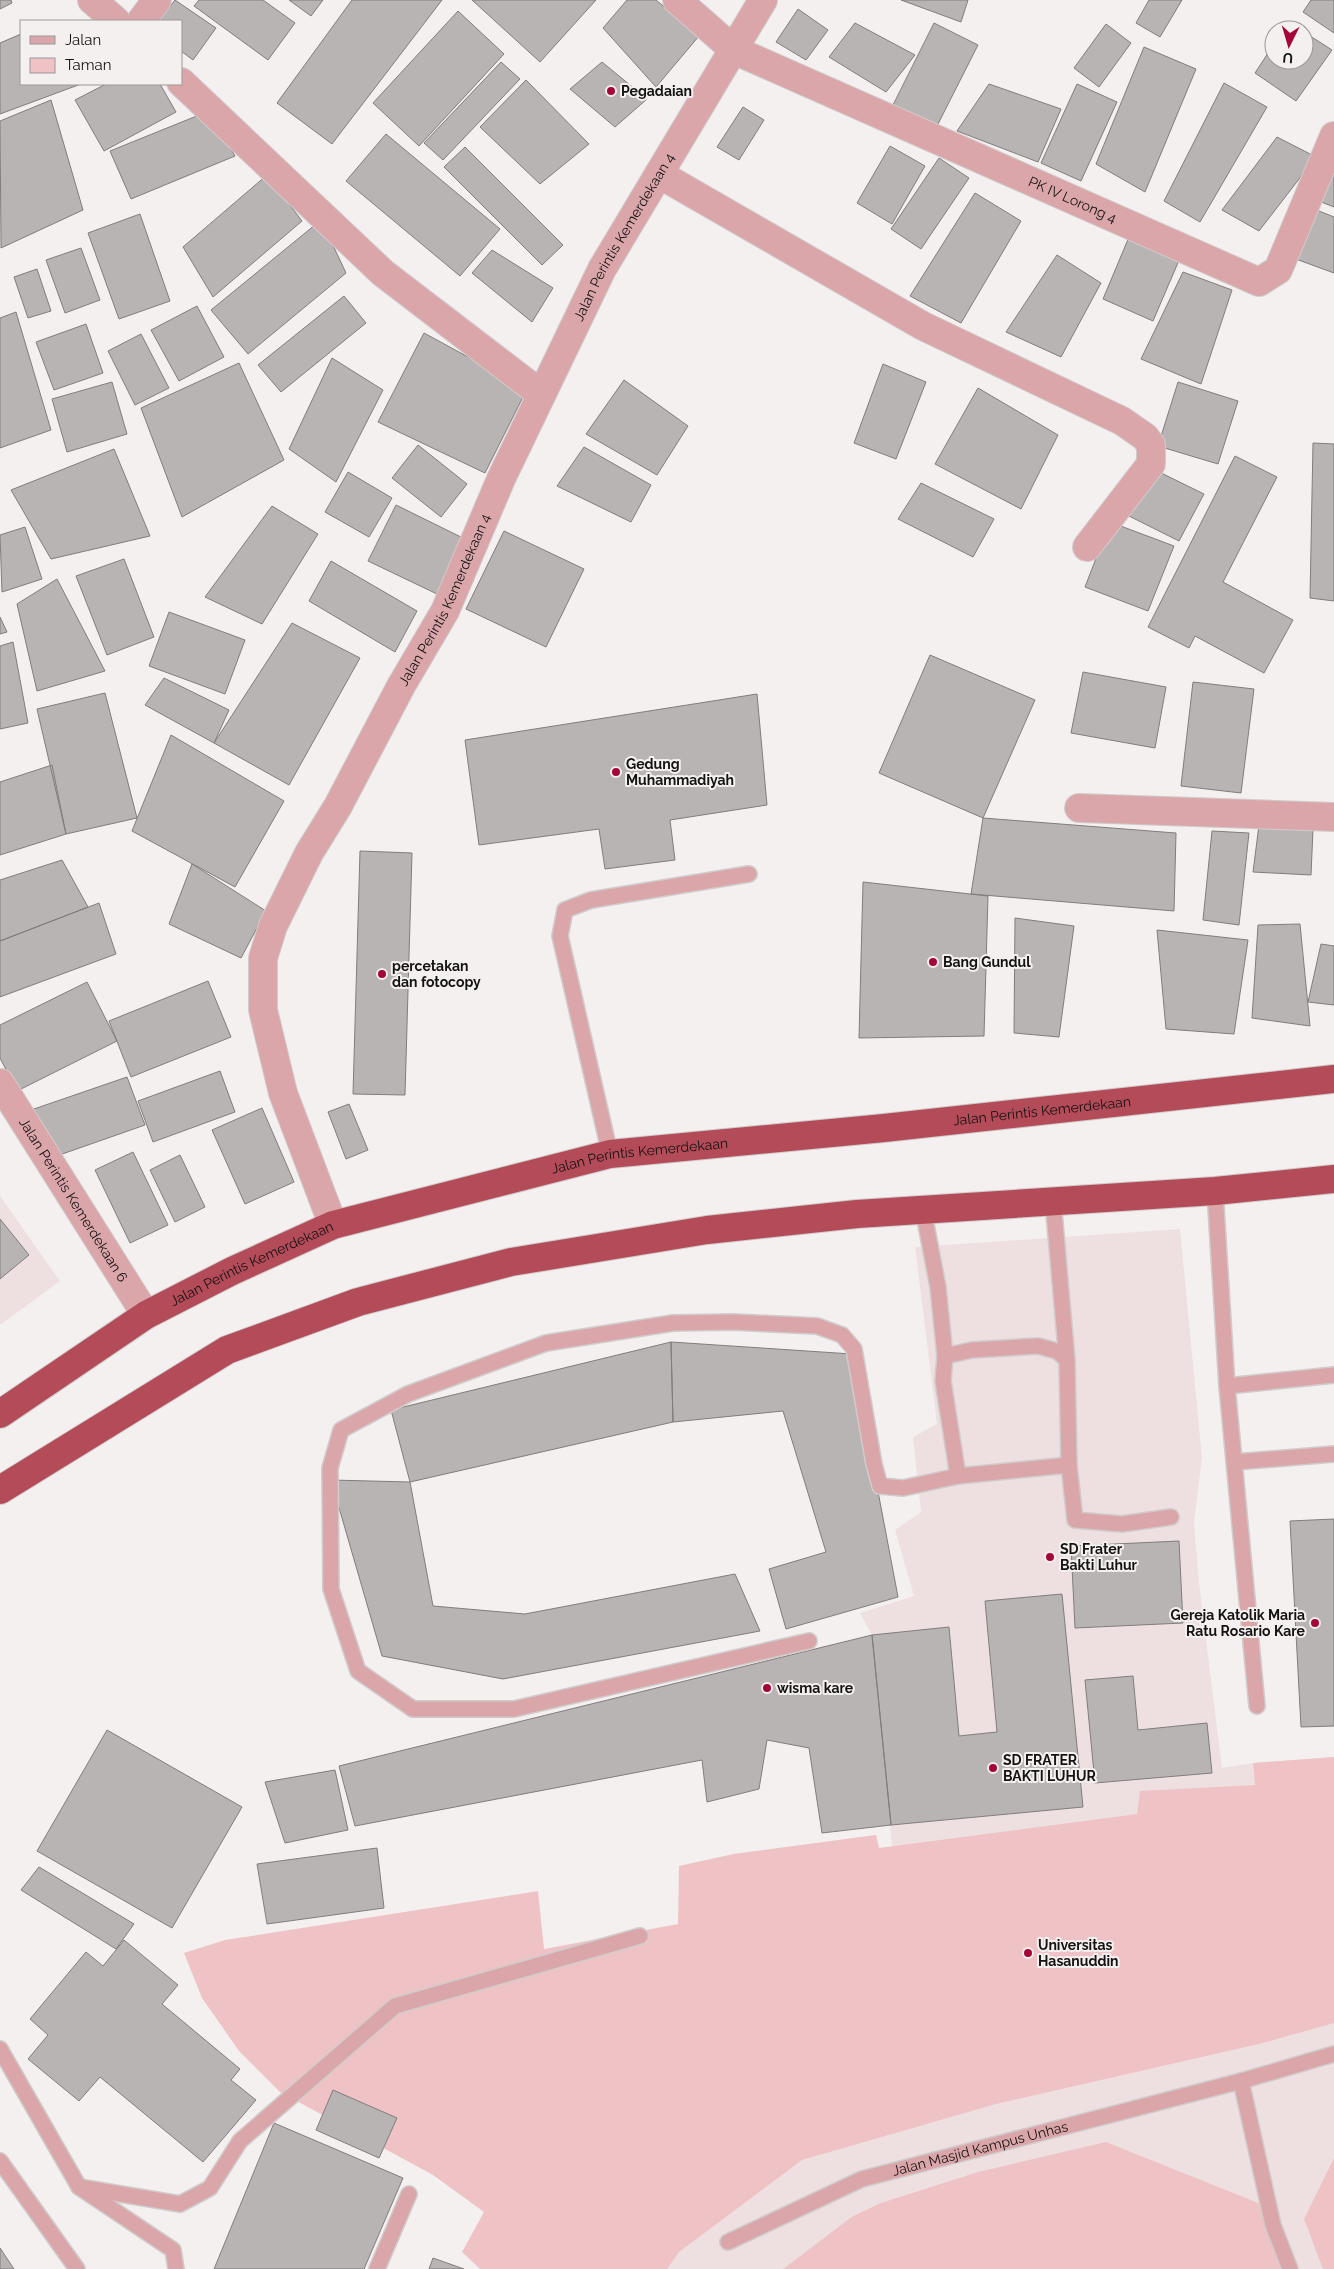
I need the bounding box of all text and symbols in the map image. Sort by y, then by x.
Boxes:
legend [20,20,182,85]
north arrow [1264,20,1314,70]
text: Jalan [65,31,101,49]
text: U [1282,50,1294,66]
text: Taman [65,56,111,74]
place label: Pegadaian [621,83,692,99]
marker: Pegadaian [605,85,617,97]
street label: Jalan Perintis Kemerdekaan 4 [570,150,678,323]
street label: PK IV Lorong 4 [1026,173,1119,226]
street label: Jalan Perintis Kemerdekaan 4 [395,511,493,689]
place label: Gedung Muhammadiyah [626,756,734,788]
marker: Gedung Muhammadiyah [610,766,622,778]
place label: Bang Gundul [943,954,1031,970]
marker: Bang Gundul [927,956,939,968]
place label: percetakan dan fotocopy [392,958,481,990]
marker: percetakan dan fotocopy [376,968,388,980]
street label: Jalan Perintis Kemerdekaan [952,1093,1132,1128]
street label: Jalan Perintis Kemerdekaan 6 [16,1115,131,1285]
street label: Jalan Perintis Kemerdekaan [550,1135,729,1177]
street label: Jalan Perintis Kemerdekaan [167,1218,336,1309]
place label: SD Frater Bakti Luhur [1060,1541,1138,1573]
marker: SD Frater Bakti Luhur [1044,1551,1056,1563]
place label: Gereja Katolik Maria Ratu Rosario Kare [1170,1607,1306,1639]
marker: Gereja Katolik Maria Ratu Rosario Kare [1309,1617,1321,1629]
place label: wisma kare [777,1680,854,1696]
marker: wisma kare [761,1682,773,1694]
place label: SD FRATER BAKTI LUHUR [1003,1752,1096,1784]
marker: SD FRATER BAKTI LUHUR [987,1762,999,1774]
place label: Universitas Hasanuddin [1038,1937,1119,1969]
marker: Universitas Hasanuddin [1022,1947,1034,1959]
street label: Jalan Masjid Kampus Unhas [891,2118,1070,2179]

